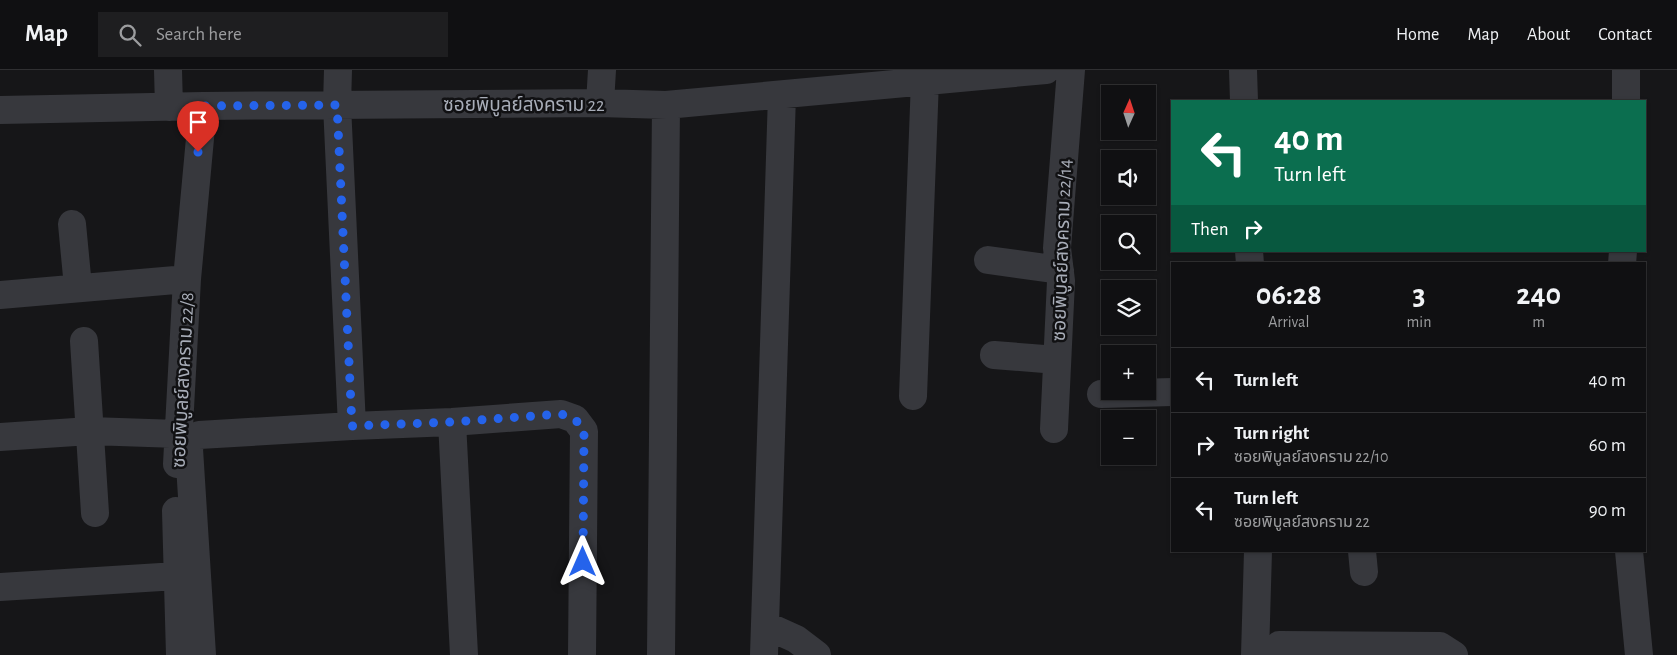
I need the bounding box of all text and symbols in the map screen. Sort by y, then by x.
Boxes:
search box [98,12,448,57]
icon: search [116,21,144,49]
text: Map [25,22,68,46]
text: Search here [156,25,242,44]
text: Home [1396,26,1439,44]
text: Map [1467,26,1499,44]
text: About [1527,26,1570,44]
text: Contact [1598,26,1652,44]
north arrow [1101,85,1156,140]
map controls [1101,85,1156,465]
street label: ซอยพิบูลย์สงคราม 22 [443,95,605,117]
pin [177,101,219,152]
icon: arrive [184,108,212,136]
icon: left [1191,120,1256,185]
text: 40 m [1274,122,1343,157]
button: sound [1101,150,1156,205]
street label: ซอยพิบูลย์สงคราม 22/14 [1049,158,1077,342]
text: Turn left [1274,163,1346,185]
button: search [1101,215,1156,270]
icon: right [1239,215,1267,243]
text: Then [1191,220,1229,239]
button: layers [1101,280,1156,335]
text: 06:28 [1256,280,1322,310]
text: 3 [1413,280,1425,310]
text: 240 [1516,280,1561,310]
street label: ซอยพิบูลย์สงคราม 22/8 [168,292,200,468]
text: Arrival [1268,314,1309,330]
text: min [1407,314,1431,330]
text: m [1532,314,1545,330]
button: + [1101,345,1156,400]
icon: left [1191,366,1219,394]
text: Turn left [1234,371,1298,390]
text: 40 m [1588,371,1626,390]
button: − [1101,410,1156,465]
text: Turn right [1234,424,1309,443]
icon: right [1191,431,1219,459]
text: 60 m [1589,436,1626,455]
text: ซอยพิบูลย์สงคราม 22/10 [1234,449,1388,465]
text: Turn left [1234,489,1298,508]
icon: left [1191,496,1219,524]
text: 90 m [1589,501,1626,520]
text: ซอยพิบูลย์สงคราม 22 [1234,514,1370,530]
position arrow [556,535,608,587]

